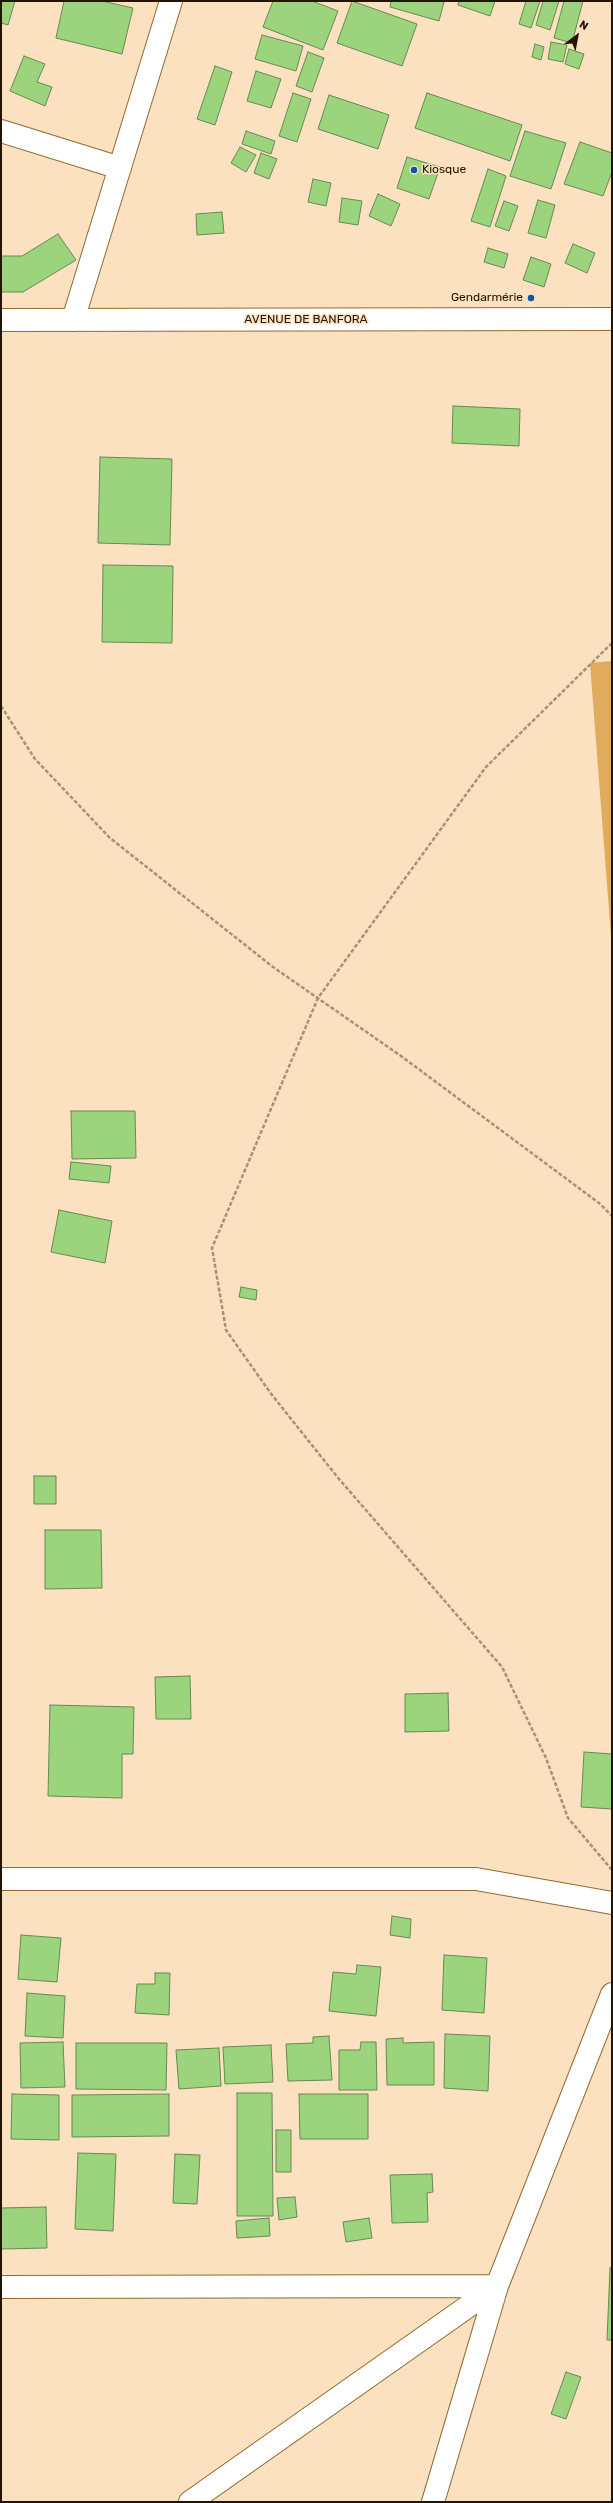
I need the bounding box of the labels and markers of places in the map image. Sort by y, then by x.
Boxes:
place label: Kiosque [422,163,466,177]
marker: Kiosque [409,165,419,175]
place label: Gendarmérie [451,291,523,305]
marker: Gendarmérie [526,293,536,303]

